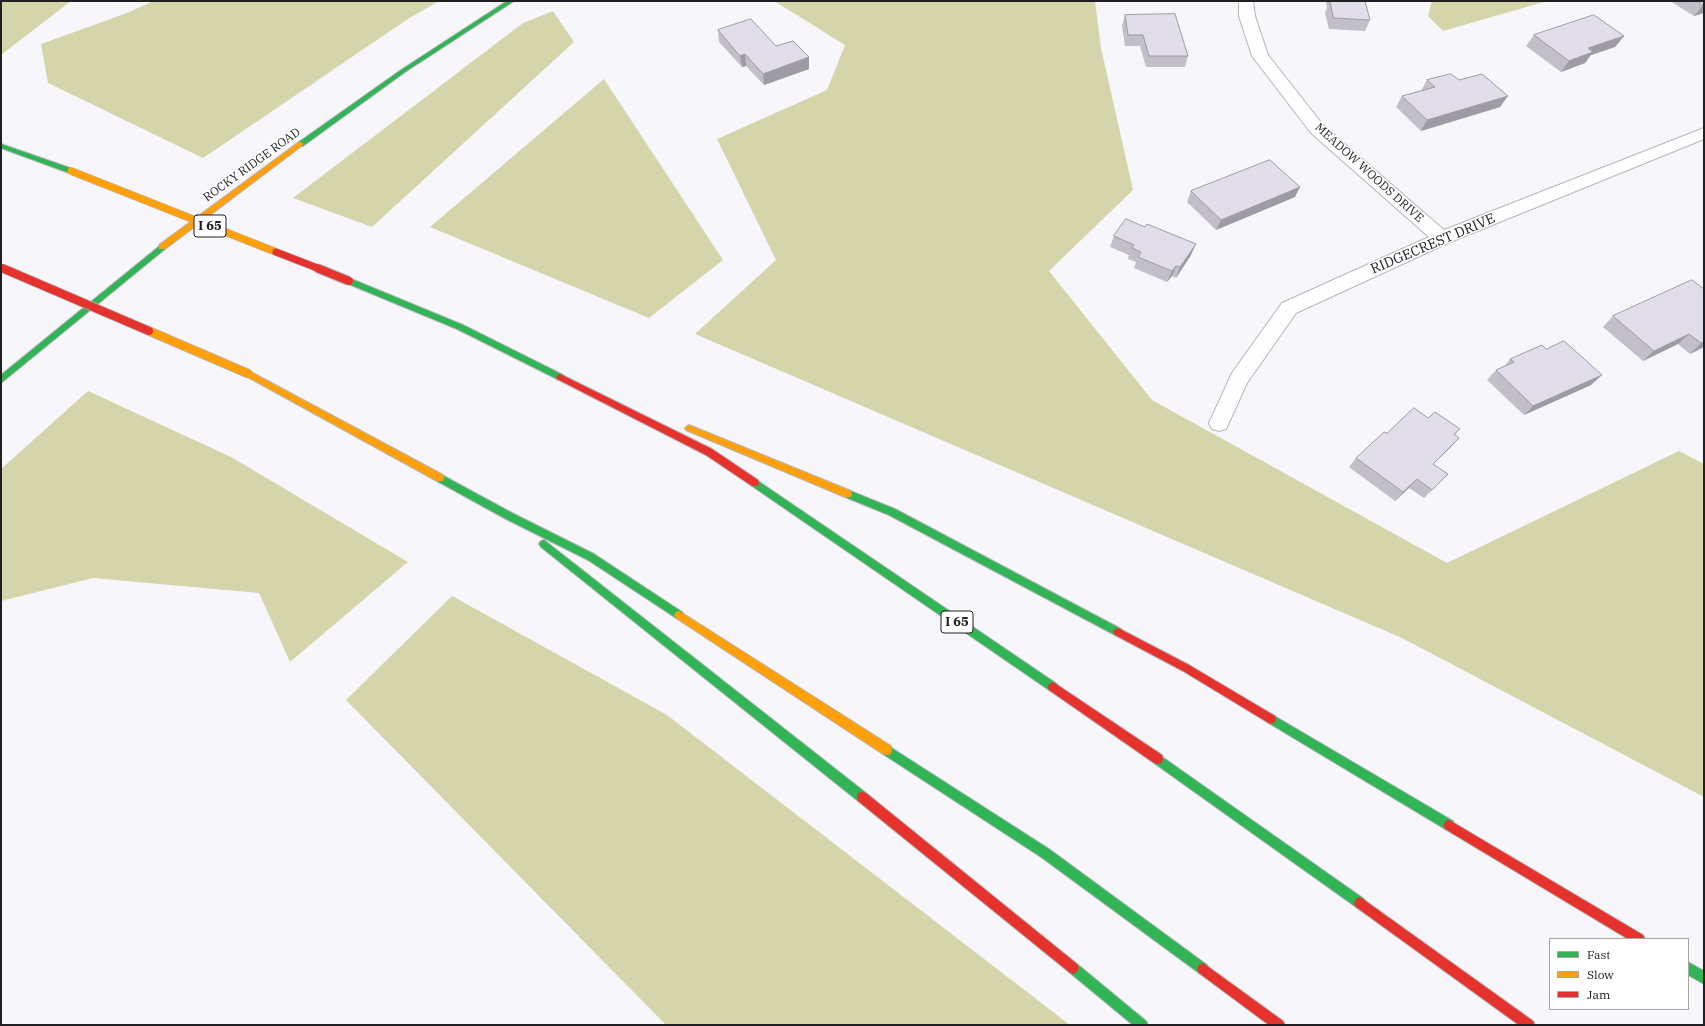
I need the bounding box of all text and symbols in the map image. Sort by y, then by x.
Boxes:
street label: MEADOW WOODS DRIVE [1312,120,1426,226]
street label: ROCKY RIDGE ROAD [201,125,303,205]
street label: RIDGECREST DRIVE [1368,210,1498,278]
road number: I 65 [194,215,226,237]
road number: I 65 [941,611,973,633]
legend [1549,938,1689,1010]
text: Fast [1587,947,1611,962]
text: Slow [1587,967,1614,982]
text: Jam [1587,987,1610,1002]

